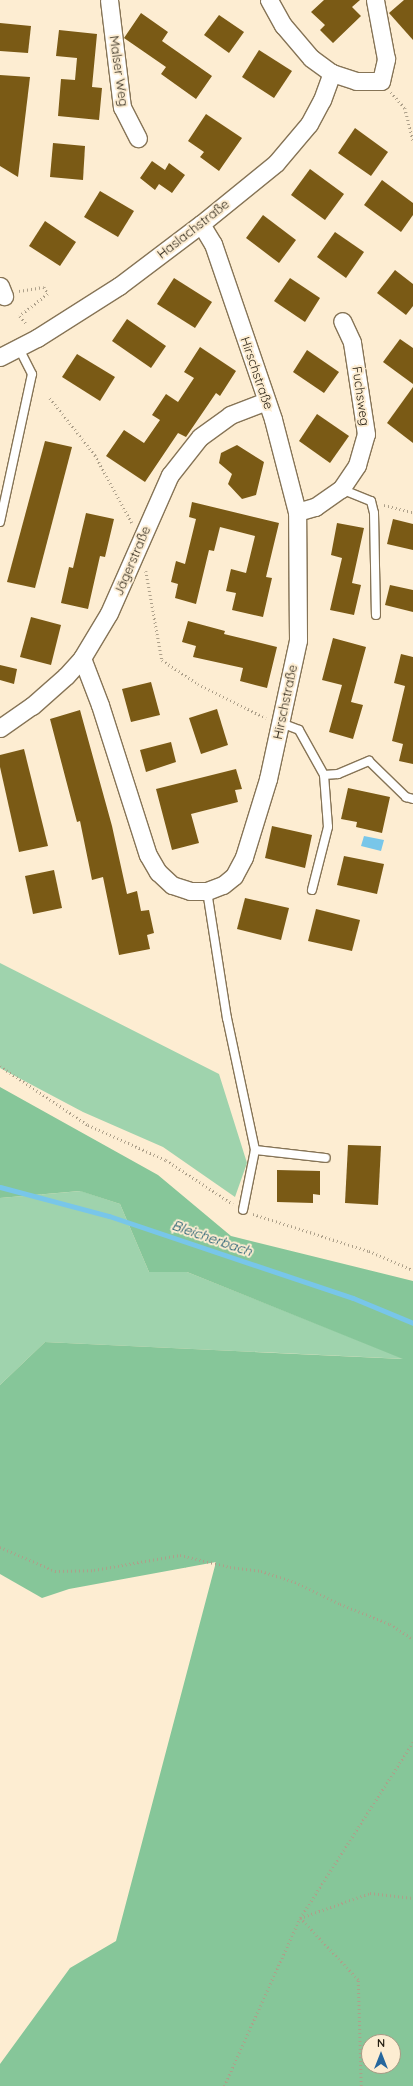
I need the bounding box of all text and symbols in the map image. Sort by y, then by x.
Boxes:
street label: Malser Weg [106,35,132,107]
street label: Haslachstraße [154,196,232,262]
street label: Hirschstraße [237,335,277,411]
street label: Fuchsweg [349,365,373,427]
street label: Jägerstraße [110,524,154,598]
street label: Hirschstraße [269,663,301,741]
water label: Bleicherbach [170,1216,254,1260]
north arrow [361,2034,401,2074]
text: N [377,2036,385,2050]

